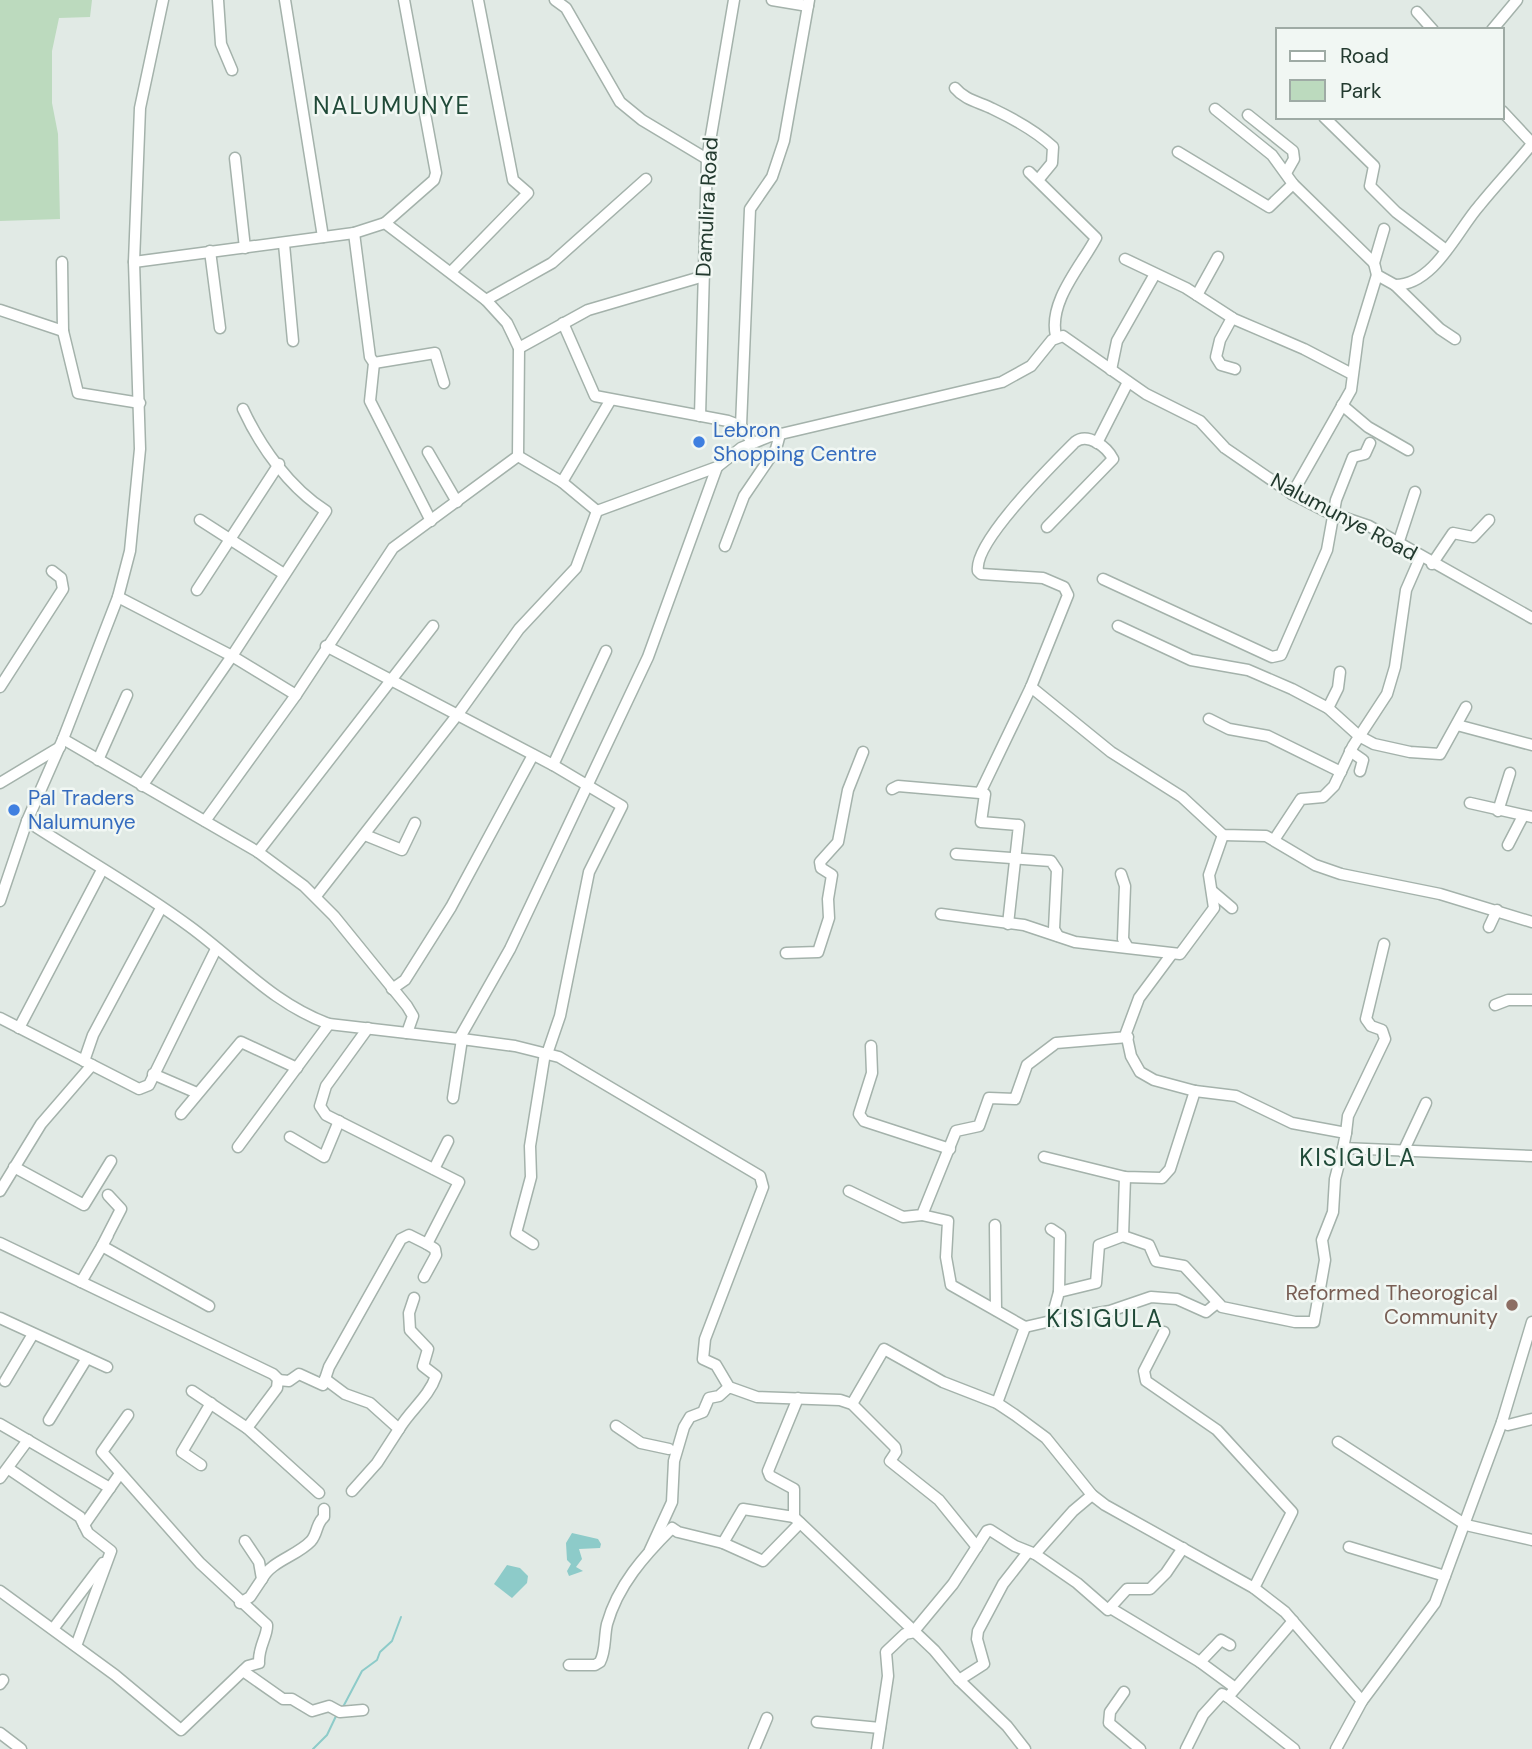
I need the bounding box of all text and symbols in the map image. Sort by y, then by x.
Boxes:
legend [1276,28,1504,119]
text: Road [1340,42,1389,70]
text: Park [1340,77,1382,105]
district label: NALUMUNYE [313,90,471,121]
street label: Damulira Road [689,136,725,278]
place label: Lebron Shopping Centre [713,416,877,468]
marker: Lebron Shopping Centre [691,434,707,450]
street label: Nalumunye Road [1266,467,1422,567]
place label: Pal Traders Nalumunye [28,784,136,836]
marker: Pal Traders Nalumunye [6,802,22,818]
district label: KISIGULA [1299,1142,1417,1173]
place label: Reformed Theorogical Community [1285,1279,1498,1331]
marker: Reformed Theorogical Community [1504,1297,1520,1313]
district label: KISIGULA [1046,1303,1164,1334]

